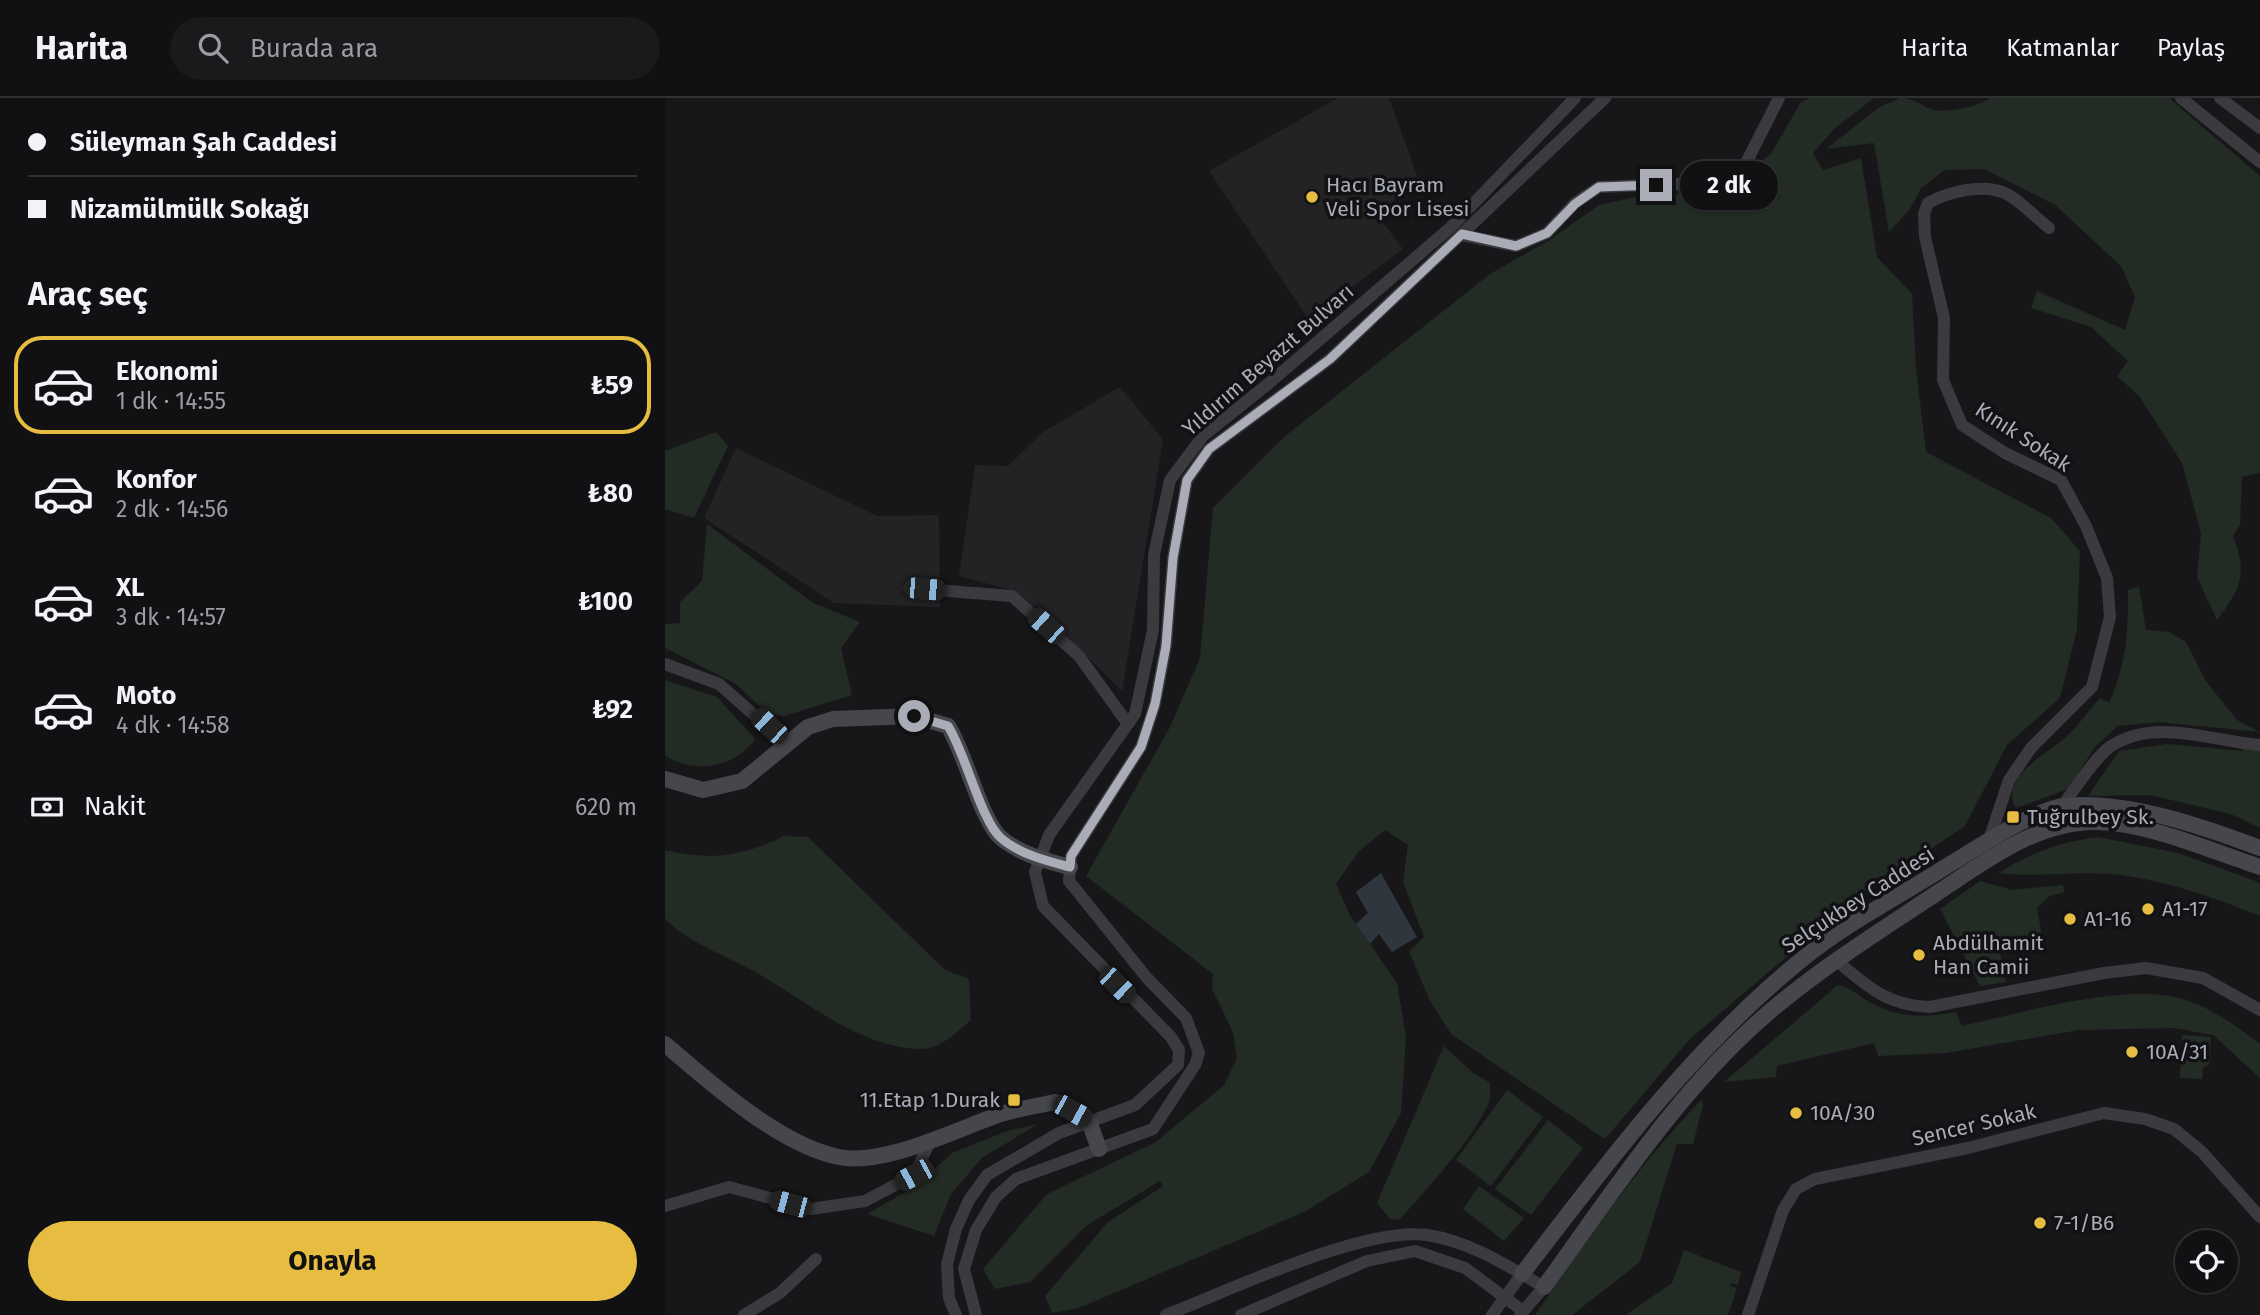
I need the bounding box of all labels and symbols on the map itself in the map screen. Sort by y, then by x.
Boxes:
callout: 2 dk [1681,160,1779,210]
route end [1640,169,1672,201]
place label: Hacı Bayram Veli Spor Lisesi [1326,172,1469,222]
marker: Hacı Bayram Veli Spor Lisesi [1304,189,1320,205]
street label: Yıldırım Beyazıt Bulvarı [1177,278,1359,442]
street label: Kınık Sokak [1970,396,2076,478]
car [904,577,947,601]
car [1024,604,1069,648]
route start [898,700,930,732]
car [747,704,792,748]
place label: Tuğrulbey Sk. [2027,804,2154,830]
marker: Tuğrulbey Sk. [2005,809,2021,825]
street label: Selçukbey Caddesi [1777,841,1939,959]
place label: A1-17 [2162,896,2208,922]
marker: A1-17 [2140,901,2156,917]
place label: A1-16 [2084,906,2131,932]
marker: A1-16 [2062,911,2078,927]
place label: Abdülhamit Han Camii [1933,930,2044,980]
marker: Abdülhamit Han Camii [1911,947,1927,963]
car [1095,963,1140,1007]
place label: 10A/31 [2146,1039,2208,1065]
marker: 10A/31 [2124,1044,2140,1060]
place label: 11.Etap 1.Durak [860,1087,1000,1113]
marker: 11.Etap 1.Durak [1006,1092,1022,1108]
car [1049,1092,1096,1130]
street label: Sencer Sokak [1910,1098,2039,1152]
place label: 10A/30 [1810,1100,1875,1126]
marker: 10A/30 [1788,1105,1804,1121]
car [891,1156,938,1194]
car [767,1188,814,1220]
place label: 7-1/B6 [2054,1210,2114,1236]
marker: 7-1/B6 [2032,1215,2048,1231]

